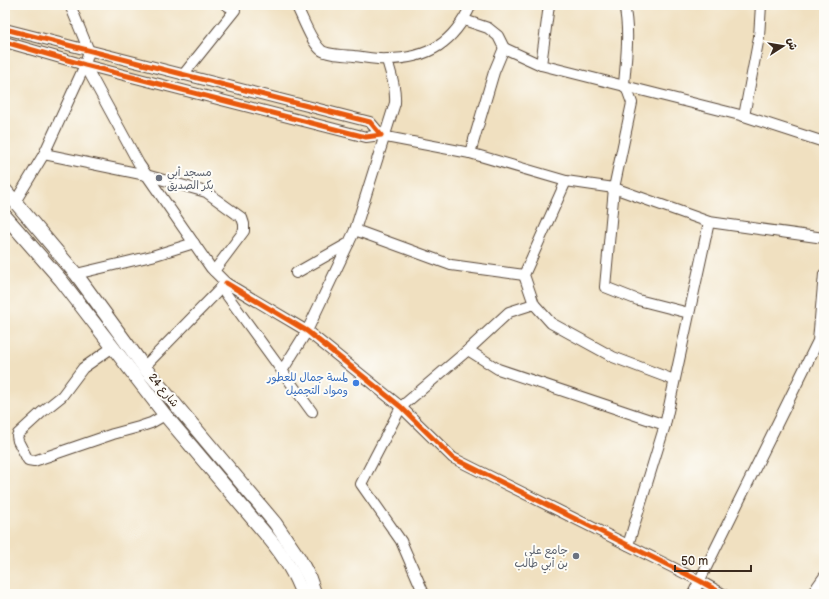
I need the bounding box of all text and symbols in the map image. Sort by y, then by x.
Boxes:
north arrow [763,26,803,66]
text: ش [785,37,800,51]
place label: مسجد أبي بكر الصديق [167,166,214,193]
marker: مسجد أبي بكر الصديق [154,173,164,183]
street label: شارع 24 [144,371,181,411]
place label: لمسة جمال للعطور ومواد التجميل [266,371,348,398]
marker: لمسة جمال للعطور ومواد التجميل [351,378,361,388]
place label: جامع علي بن أبي طالب [515,544,568,574]
scale bar [675,547,751,573]
marker: جامع علي بن أبي طالب [571,551,581,561]
text: 50 m [681,554,708,569]

